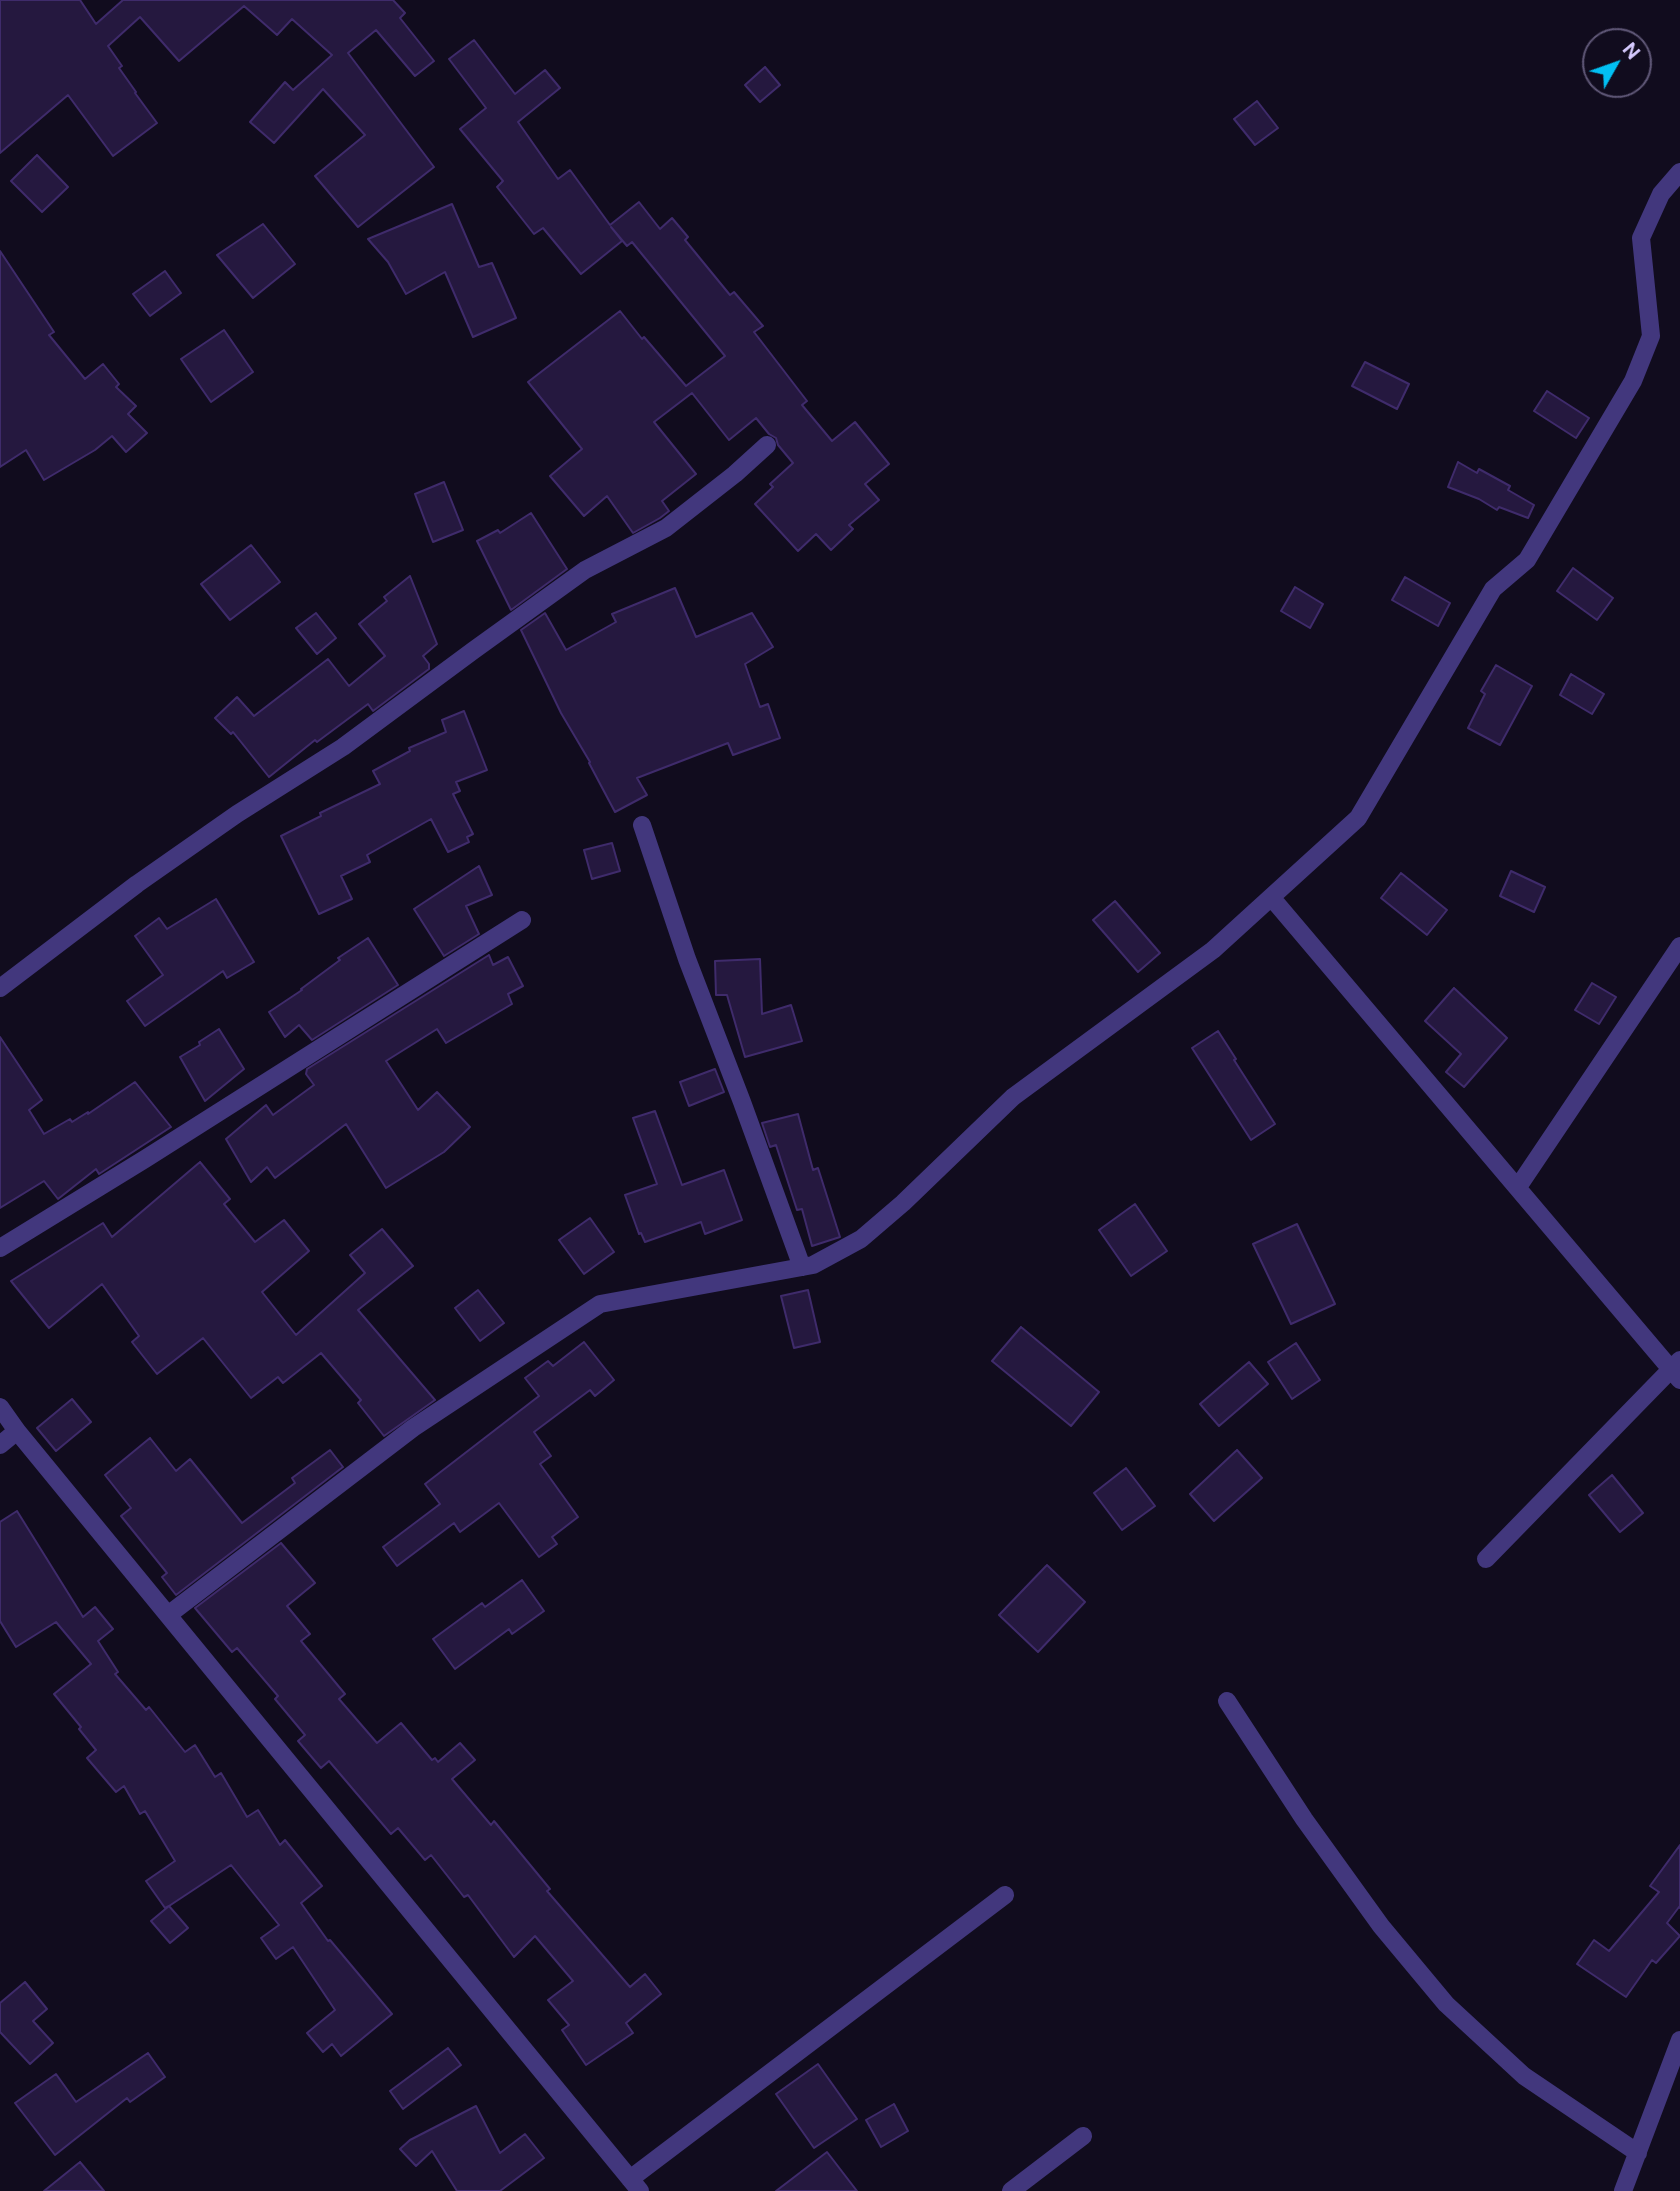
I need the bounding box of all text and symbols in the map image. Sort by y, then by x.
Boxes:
north arrow [1582,28,1652,98]
text: N [1618,38,1645,64]

